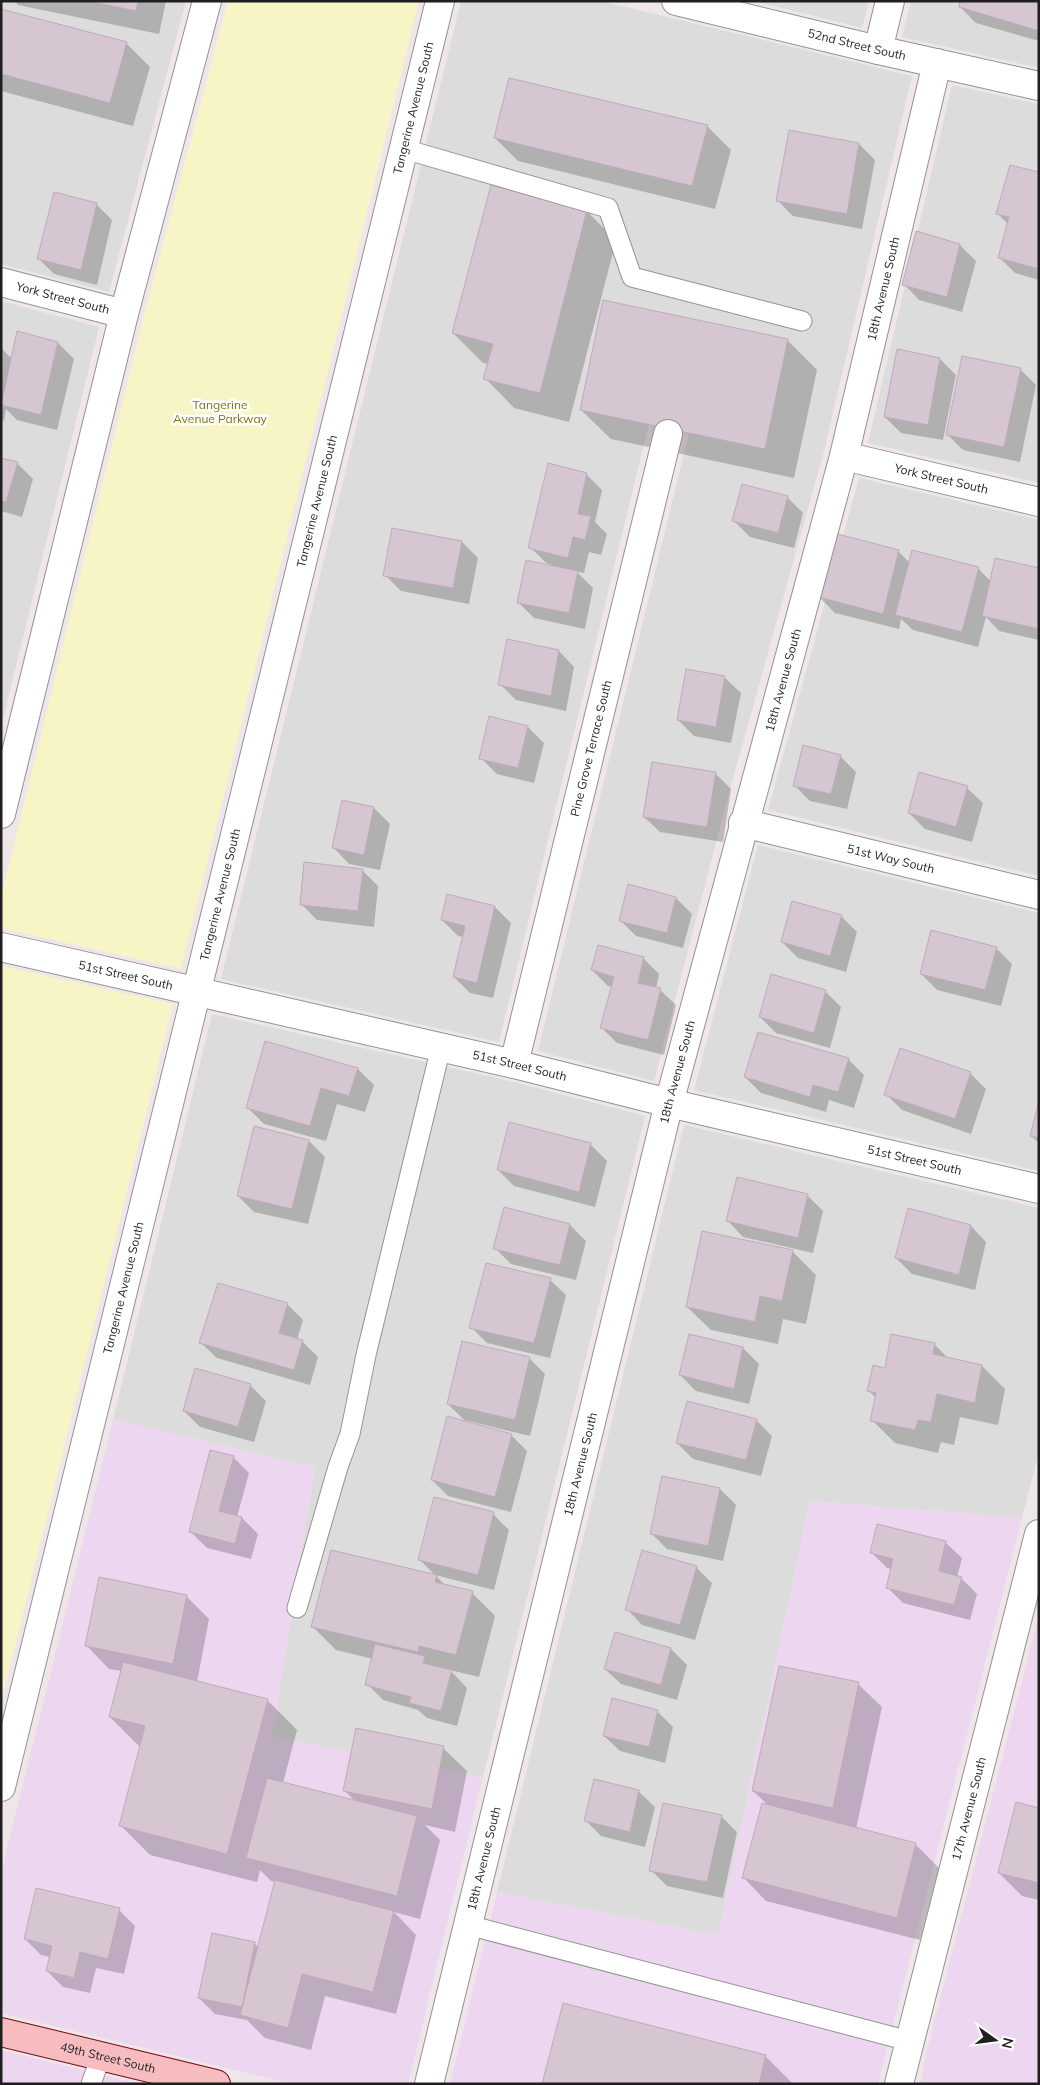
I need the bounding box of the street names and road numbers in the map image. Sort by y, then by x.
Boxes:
street label: 52nd Street South [806,25,908,63]
street label: Tangerine Avenue South [390,40,437,176]
street label: 18th Avenue South [864,235,903,342]
street label: York Street South [14,278,111,317]
street label: Tangerine Avenue South [293,433,340,569]
street label: York Street South [892,460,990,497]
street label: 18th Avenue South [762,627,804,733]
street label: Pine Grove Terrace South [567,678,615,818]
street label: Tangerine Avenue South [196,827,243,962]
street label: 51st Way South [846,841,936,876]
street label: 51st Street South [77,957,175,993]
street label: 18th Avenue South [656,1019,698,1125]
street label: 51st Street South [471,1047,568,1084]
street label: 51st Street South [866,1141,963,1178]
street label: Tangerine Avenue South [100,1220,147,1355]
street label: 18th Avenue South [560,1411,600,1518]
street label: 17th Avenue South [948,1755,989,1862]
street label: 18th Avenue South [464,1805,504,1912]
street label: 49th Street South [59,2039,157,2076]

